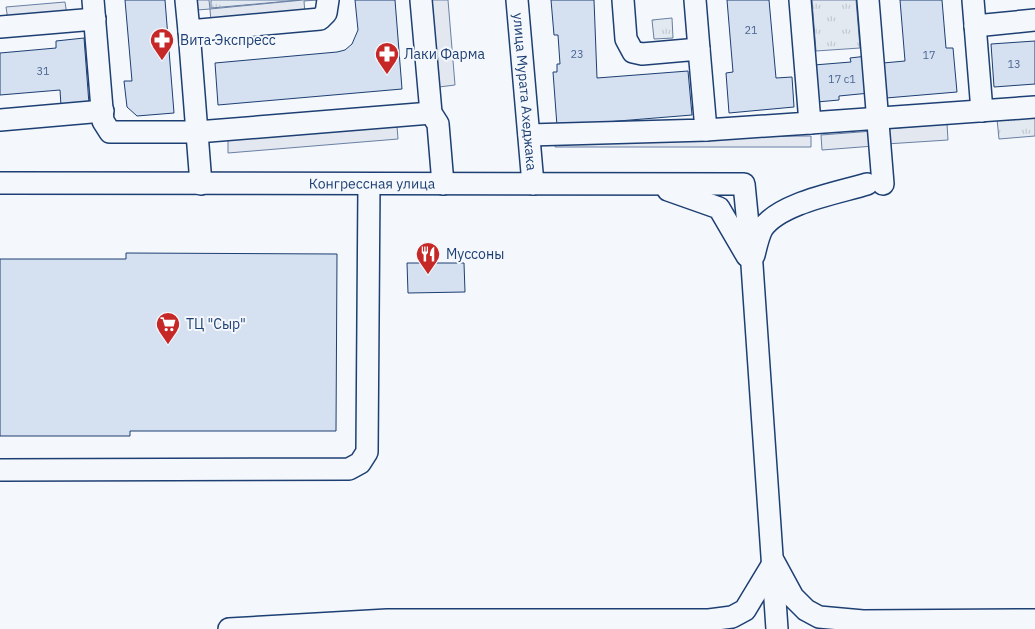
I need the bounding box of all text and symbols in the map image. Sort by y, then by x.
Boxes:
street label: улица Мурата Ахеджака [509,12,541,172]
house number: 21 [744,23,758,37]
pharmacy icon: Вита Экспресс [149,27,175,61]
place label: Вита Экспресс [180,31,276,49]
pharmacy icon: Лаки Фарма [374,41,400,75]
place label: Лаки Фарма [404,45,485,63]
house number: 23 [570,47,584,61]
house number: 17 [922,48,936,62]
house number: 13 [1007,57,1021,71]
house number: 31 [36,64,50,78]
house number: 17 с1 [828,72,856,86]
street label: Конгрессная улица [309,174,436,193]
restaurant icon: Муссоны [415,241,441,275]
place label: Муссоны [446,245,504,263]
supermarket icon: ТЦ "Сыр" [155,311,181,345]
place label: ТЦ "Сыр" [186,315,246,333]

